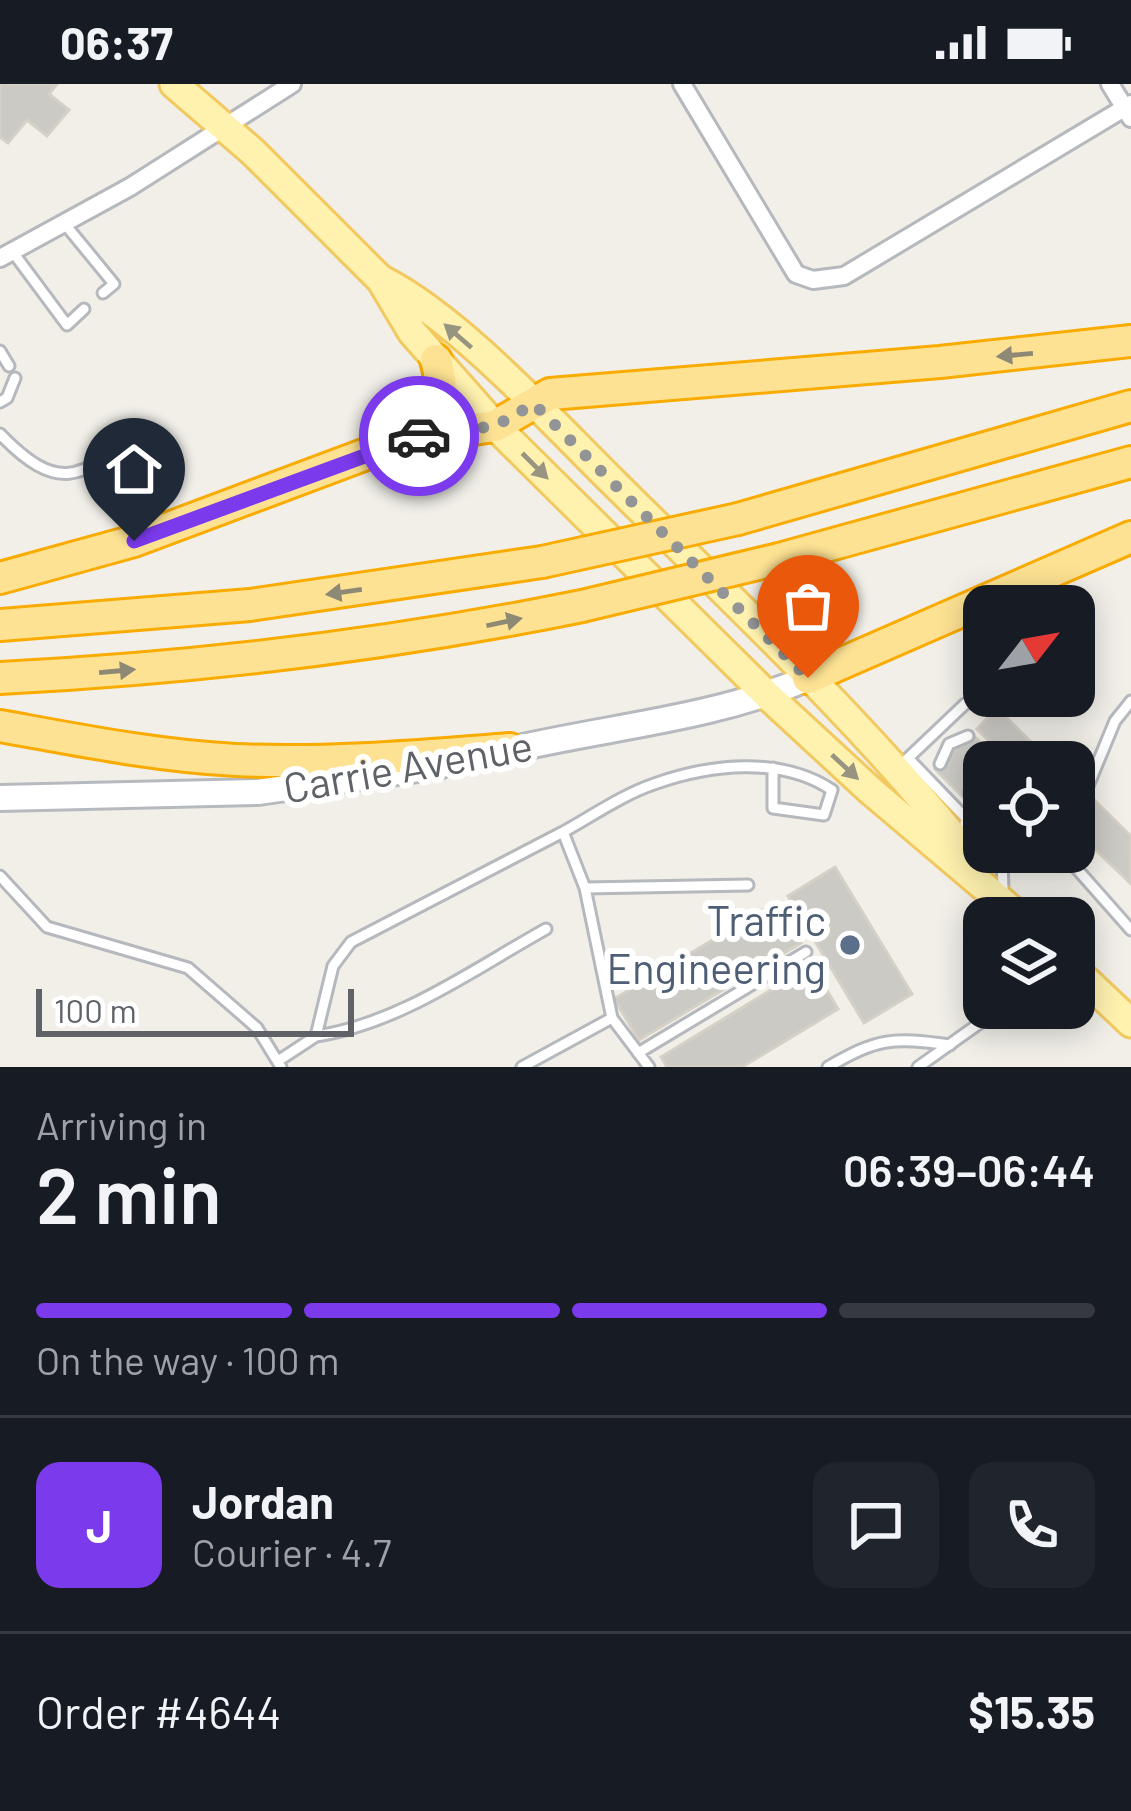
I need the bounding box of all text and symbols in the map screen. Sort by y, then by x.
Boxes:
text: 06:37 [60,15,173,69]
one-way arrow [443,323,473,349]
one-way arrow [996,346,1033,365]
courier [359,376,479,496]
icon: car [386,403,452,469]
pin [83,418,185,541]
icon: home [101,436,167,502]
one-way arrow [521,451,549,479]
pin [757,555,859,678]
icon: bag [775,573,841,639]
one-way arrow [324,583,362,602]
north arrow [963,585,1095,717]
map controls [963,585,1095,1029]
one-way arrow [485,612,523,631]
one-way arrow [99,661,136,680]
street label: Carrie Avenue [279,719,536,812]
button: locate [963,741,1095,873]
one-way arrow [830,753,859,780]
place label: Traffic Engineering [607,894,826,993]
button: layers [963,897,1095,1029]
marker: Traffic Engineering [837,932,863,958]
scale bar [36,983,354,1036]
text: 100 m [54,990,137,1030]
text: Arriving in [36,1101,207,1148]
text: 06:39–06:44 [843,1142,1095,1196]
text: 2 min [36,1146,222,1240]
text: On the way · 100 m [36,1336,340,1383]
button: chat [813,1462,939,1588]
button: phone [969,1462,1095,1588]
text: Jordan [192,1474,334,1528]
text: J [86,1498,112,1552]
text: Courier · 4.7 [192,1528,392,1575]
text: Order #4644 [36,1684,281,1738]
text: $15.35 [968,1684,1095,1738]

